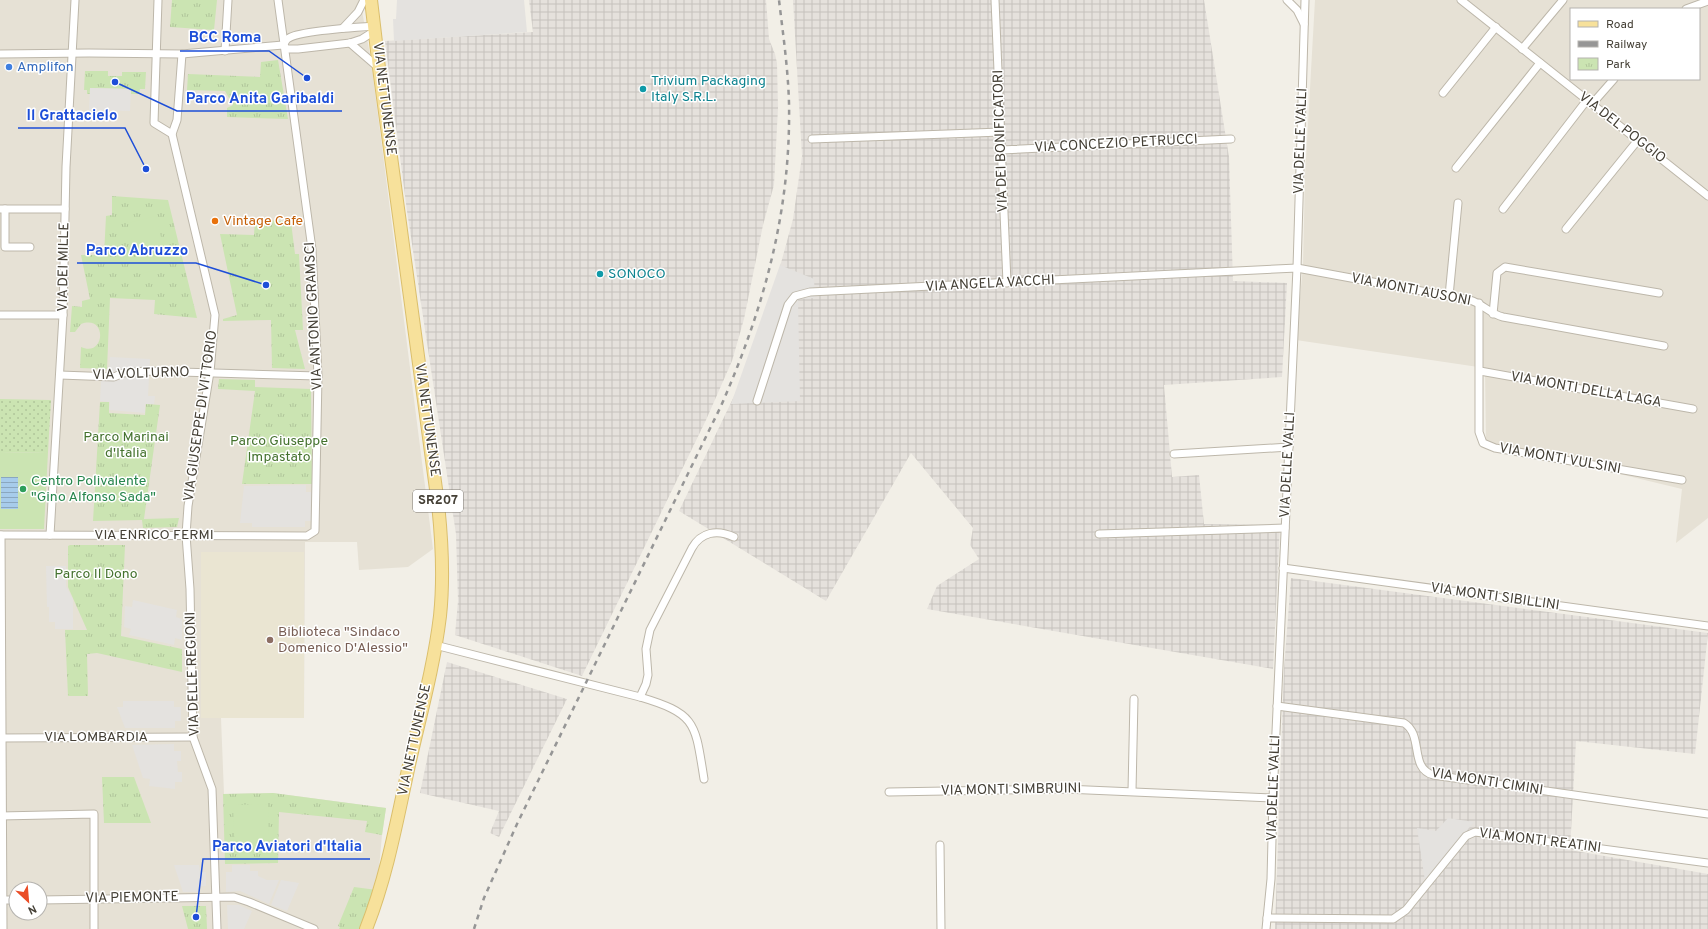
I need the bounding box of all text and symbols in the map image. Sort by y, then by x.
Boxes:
legend [1570,8,1700,80]
text: Road [1606,17,1634,33]
callout: BCC Roma [180,24,269,51]
text: BCC Roma [189,29,261,48]
text: Railway [1606,37,1647,53]
street label: VIA NETTUNENSE [369,41,399,157]
text: Park [1606,57,1631,73]
place label: Amplifon [17,59,74,76]
marker: Amplifon [4,62,14,72]
street label: VIA DEI BONIFICATORI [990,69,1012,213]
place label: Trivium Packaging Italy S.R.L. [651,73,766,106]
callout: Parco Anita Garibaldi [177,84,342,111]
marker: Trivium Packaging Italy S.R.L. [638,84,648,94]
street label: VIA DELLE VALLI [1291,88,1311,194]
street label: VIA DEL POGGIO [1575,89,1669,167]
text: Parco Anita Garibaldi [186,90,334,109]
callout: Il Grattacielo [18,101,125,128]
text: Il Grattacielo [27,107,117,126]
street label: VIA CONCEZIO PETRUCCI [1034,131,1198,157]
place label: Vintage Cafe [223,213,303,230]
marker: Vintage Cafe [210,216,220,226]
street label: VIA DEI MILLE [55,222,73,312]
callout: Parco Abruzzo [77,236,196,263]
street label: VIA ANTONIO GRAMSCI [302,241,326,391]
text: Parco Abruzzo [86,242,188,261]
place label: SONOCO [608,266,666,283]
marker: SONOCO [595,269,605,279]
street label: VIA MONTI AUSONI [1349,270,1473,310]
street label: VIA ANGELA VACCHI [925,272,1055,296]
street label: VIA GIUSEPPE DI VITTORIO [181,329,221,503]
street label: VIA NETTUNENSE [411,362,443,478]
street label: VIA VOLTURNO [92,364,190,384]
street label: VIA MONTI DELLA LAGA [1509,368,1663,412]
street label: VIA DELLE VALLI [1277,411,1299,519]
park label: Parco Marinai d'Italia [83,429,169,462]
park label: Parco Giuseppe Impastato [230,433,328,466]
street label: VIA MONTI VULSINI [1498,440,1622,478]
place label: Centro Polivalente "Gino Alfonso Sada" [31,473,156,506]
marker: Centro Polivalente "Gino Alfonso Sada" [18,484,28,494]
road number: SR207 [413,490,463,512]
street label: VIA ENRICO FERMI [94,527,214,544]
park label: Parco Il Dono [54,566,138,583]
street label: VIA MONTI SIBILLINI [1429,580,1561,614]
street label: VIA DELLE REGIONI [182,611,204,737]
place label: Biblioteca "Sindaco Domenico D'Alessio" [278,624,408,657]
marker: Biblioteca "Sindaco Domenico D'Alessio" [265,635,275,645]
street label: VIA NETTUNENSE [395,682,435,798]
street label: VIA LOMBARDIA [44,729,148,746]
street label: VIA DELLE VALLI [1264,735,1284,841]
street label: VIA MONTI CIMINI [1430,765,1544,799]
street label: VIA MONTI SIMBRUINI [940,780,1082,800]
street label: VIA MONTI REATINI [1478,825,1602,857]
callout: Parco Aviatori d'Italia [203,832,370,859]
text: Parco Aviatori d'Italia [212,838,362,857]
north arrow [8,881,48,921]
street label: VIA PIEMONTE [85,889,179,907]
text: N [25,901,39,917]

